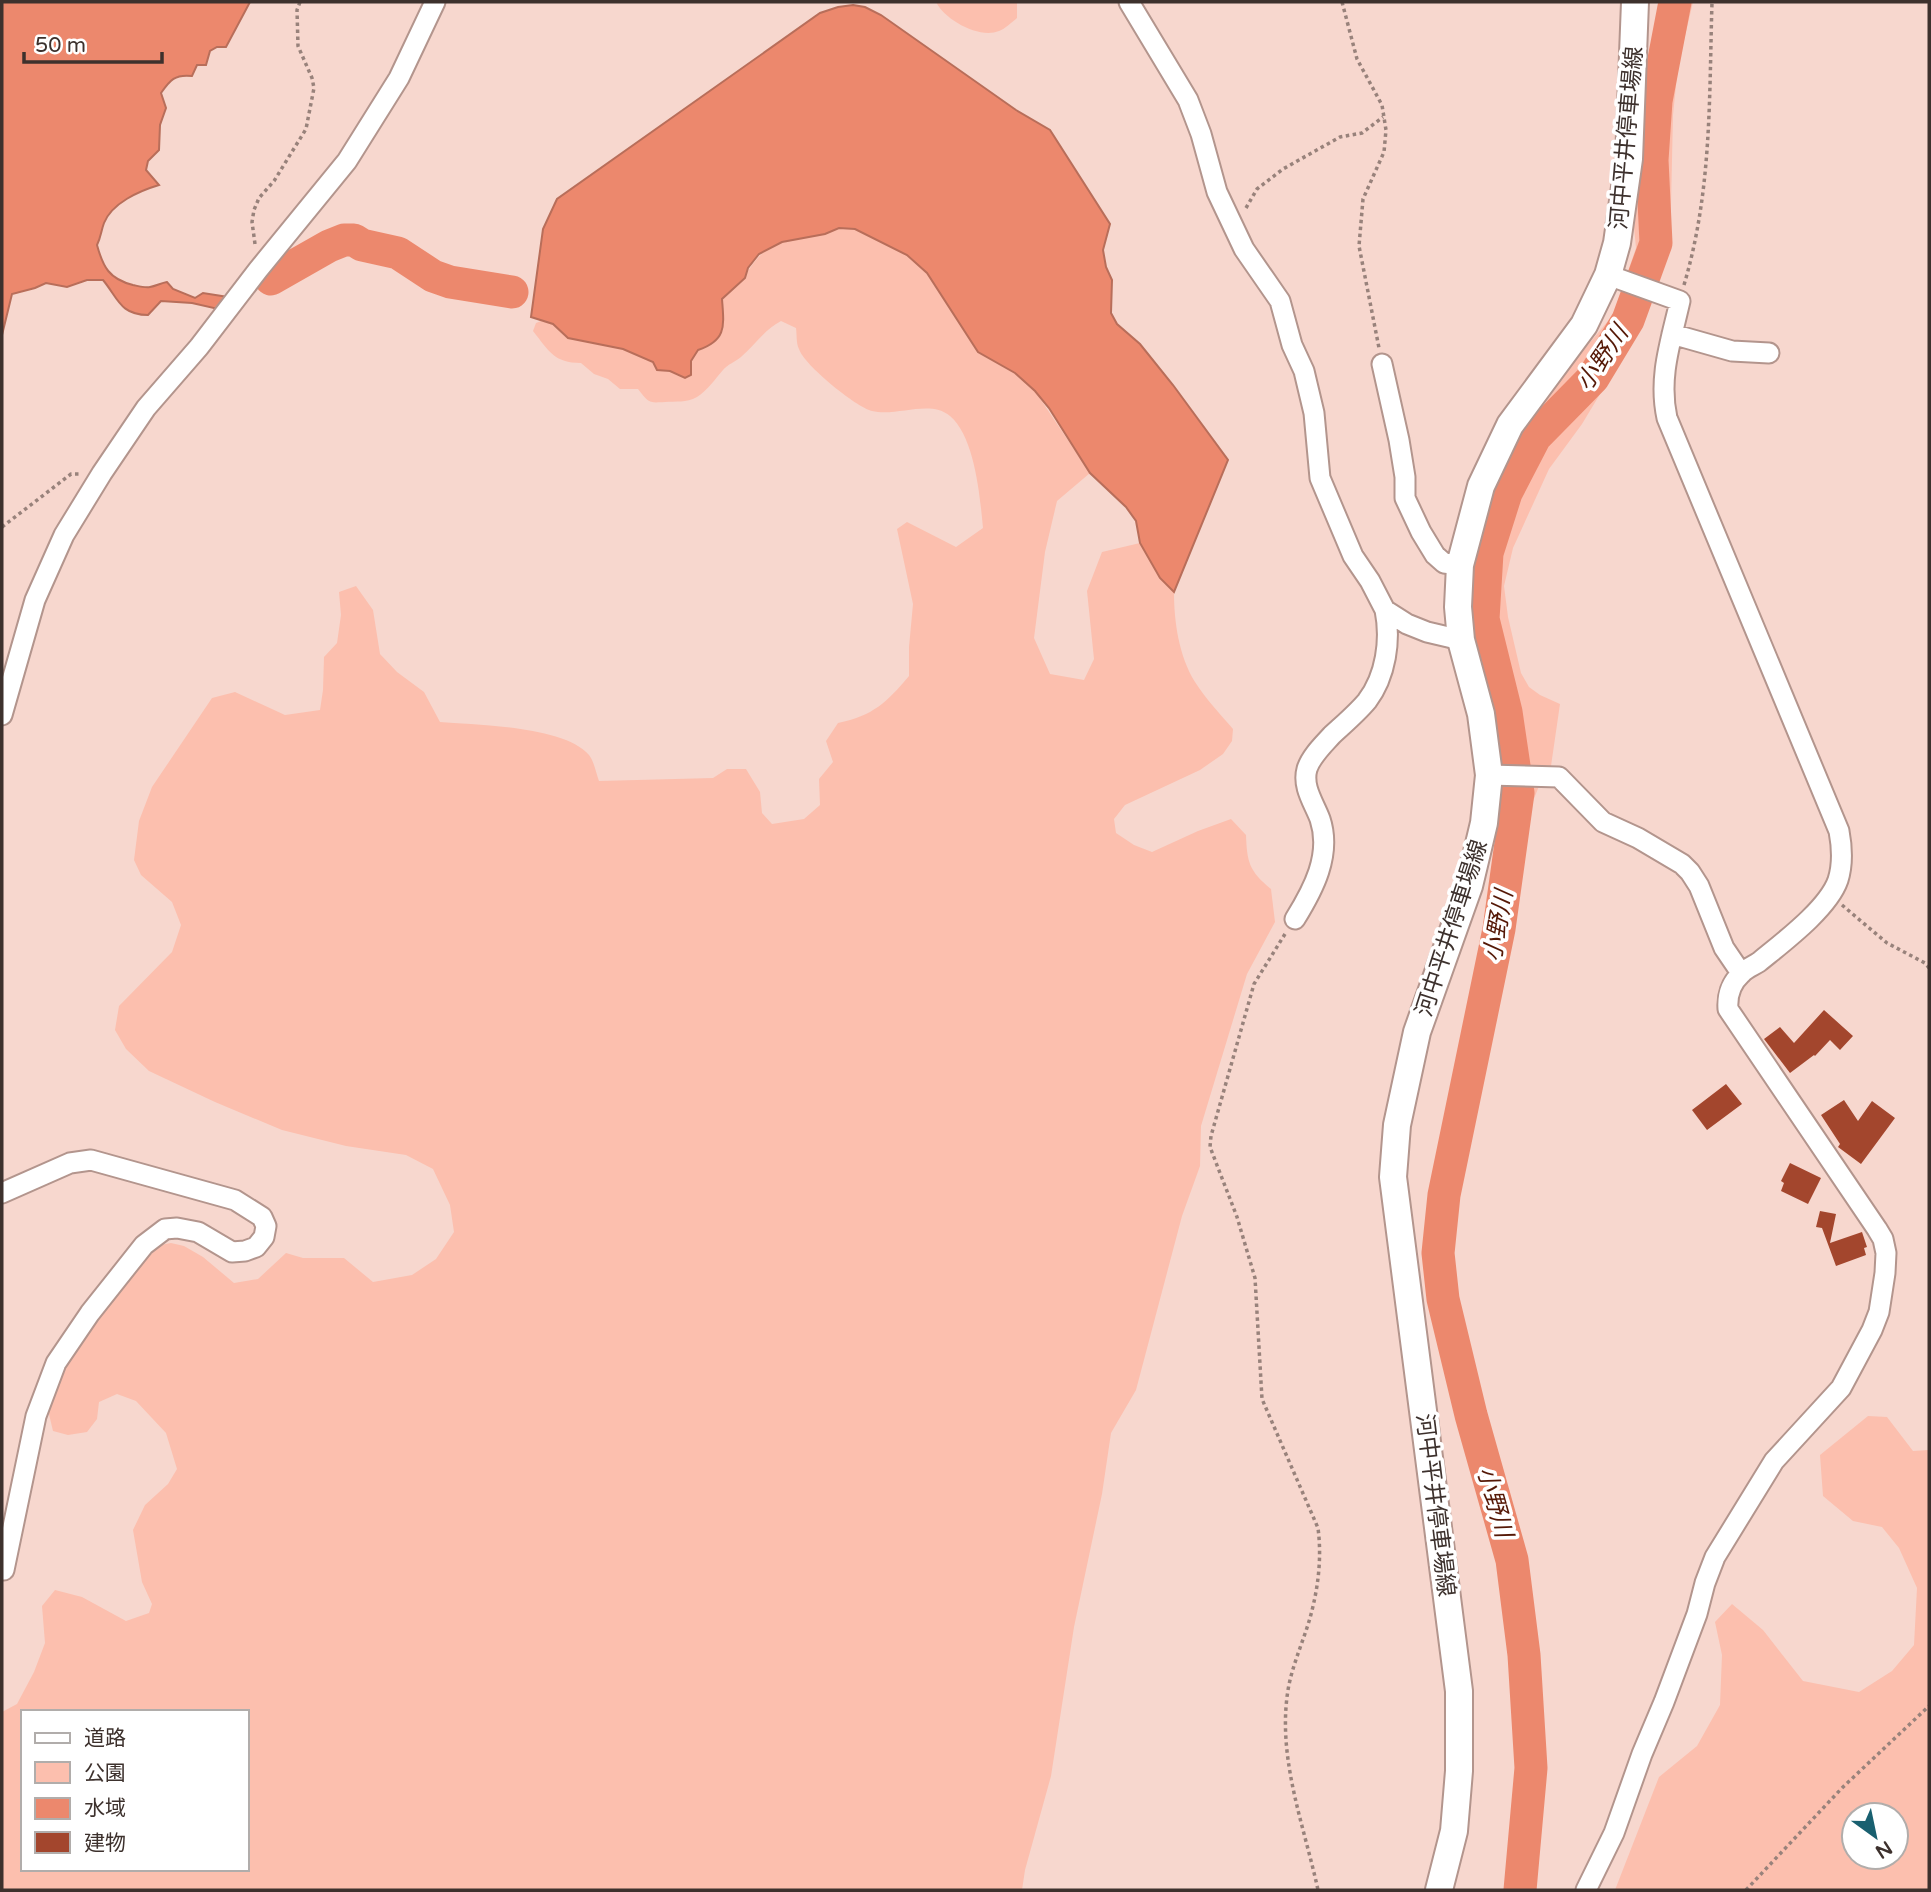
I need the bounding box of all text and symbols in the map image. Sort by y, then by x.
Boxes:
scale bar [24,21,163,65]
text: 50 m [35,33,86,58]
street label: 河中平井停車場線 [1605,45,1649,231]
water label: 小野川 [1570,318,1636,396]
street label: 河中平井停車場線 [1410,836,1494,1020]
water label: 小野川 [1478,885,1520,964]
street label: 河中平井停車場線 [1410,1412,1460,1598]
water label: 小野川 [1471,1464,1519,1544]
legend [21,1710,248,1871]
text: 道路 [84,1726,126,1751]
text: 公園 [84,1761,126,1786]
text: 水域 [84,1796,126,1821]
north arrow [1840,1801,1910,1871]
text: 建物 [84,1831,126,1856]
text: N [1871,1836,1896,1863]

